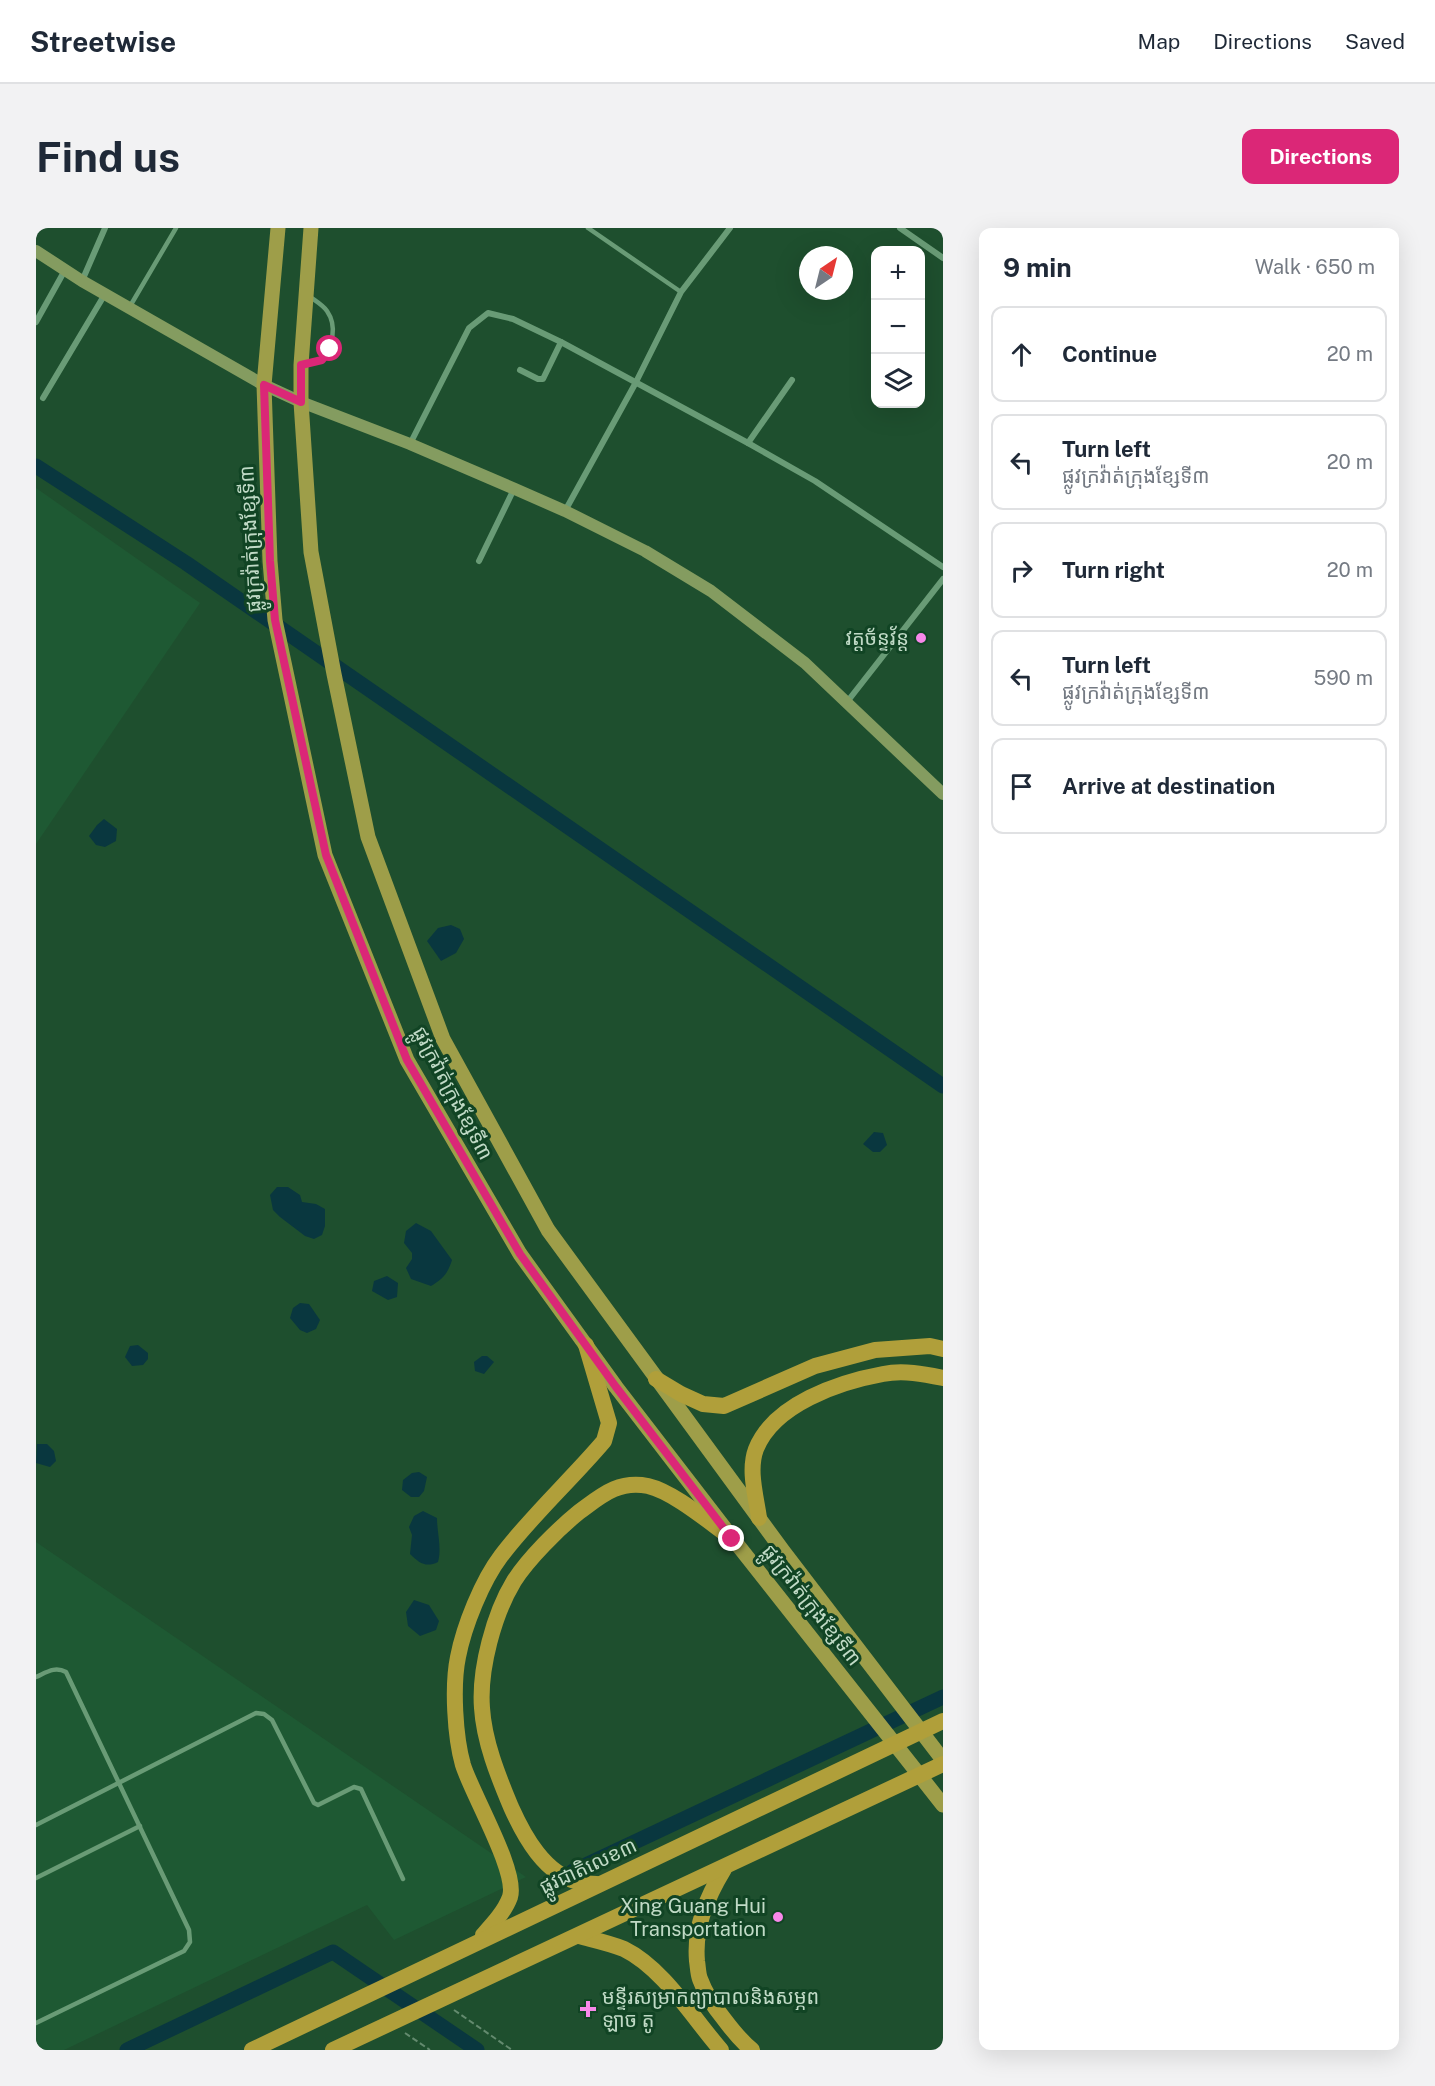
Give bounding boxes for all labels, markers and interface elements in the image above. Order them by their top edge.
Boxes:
text: Streetwise [30,25,176,58]
text: Map [1138,29,1180,54]
text: Directions [1213,29,1312,54]
text: Saved [1345,29,1405,54]
button: Directions [1242,129,1399,184]
text: Find us [36,132,180,181]
north arrow [799,246,853,300]
map controls [871,246,925,408]
button: + [871,246,925,300]
text: 9 min [1003,252,1072,283]
text: Walk · 650 m [1255,255,1375,279]
button: − [871,300,925,354]
route start [316,335,342,361]
icon: ahead [1005,338,1038,371]
text: Continue [1062,341,1157,367]
text: 20 m [1327,342,1373,366]
button: layers [871,354,925,408]
text: Turn left [1062,436,1151,462]
icon: left [1005,446,1038,479]
text: 20 m [1327,450,1373,474]
street label: ផ្លូវក្រវ៉ាត់ក្រុងខ្សែទី៣ [234,464,273,613]
text: ផ្លូវក្រវ៉ាត់ក្រុងខ្សែទី៣ [1062,464,1210,488]
icon: right [1005,554,1038,587]
text: Turn right [1062,557,1165,583]
text: 20 m [1327,558,1373,582]
place label: វត្តច័ន្ទវ័ន្ត [846,625,909,651]
marker: វត្តច័ន្ទវ័ន្ត [914,631,928,645]
text: Turn left [1062,652,1151,678]
icon: left [1005,662,1038,695]
text: 590 m [1313,666,1373,690]
text: ផ្លូវក្រវ៉ាត់ក្រុងខ្សែទី៣ [1062,680,1210,704]
icon: arrive [1005,770,1038,803]
text: Arrive at destination [1062,773,1275,799]
street label: ផ្លូវក្រវ៉ាត់ក្រុងខ្សែទី៣ [402,1022,498,1167]
route end [718,1525,744,1551]
street label: ផ្លូវក្រវ៉ាត់ក្រុងខ្សែទី៣ [752,1539,867,1675]
street label: ផ្លូវជាតិលេខ៣ [536,1833,643,1905]
place label: Xing Guang Hui Transportation [620,1894,766,1941]
marker: Xing Guang Hui Transportation [771,1910,785,1924]
place label: មន្ទីរសម្រាកព្យាបាលនិងសម្ភព ឡាច តូ [602,1985,819,2034]
marker: មន្ទីរសម្រាកព្យាបាលនិងសម្ភព ឡាច តូ [579,2000,597,2018]

